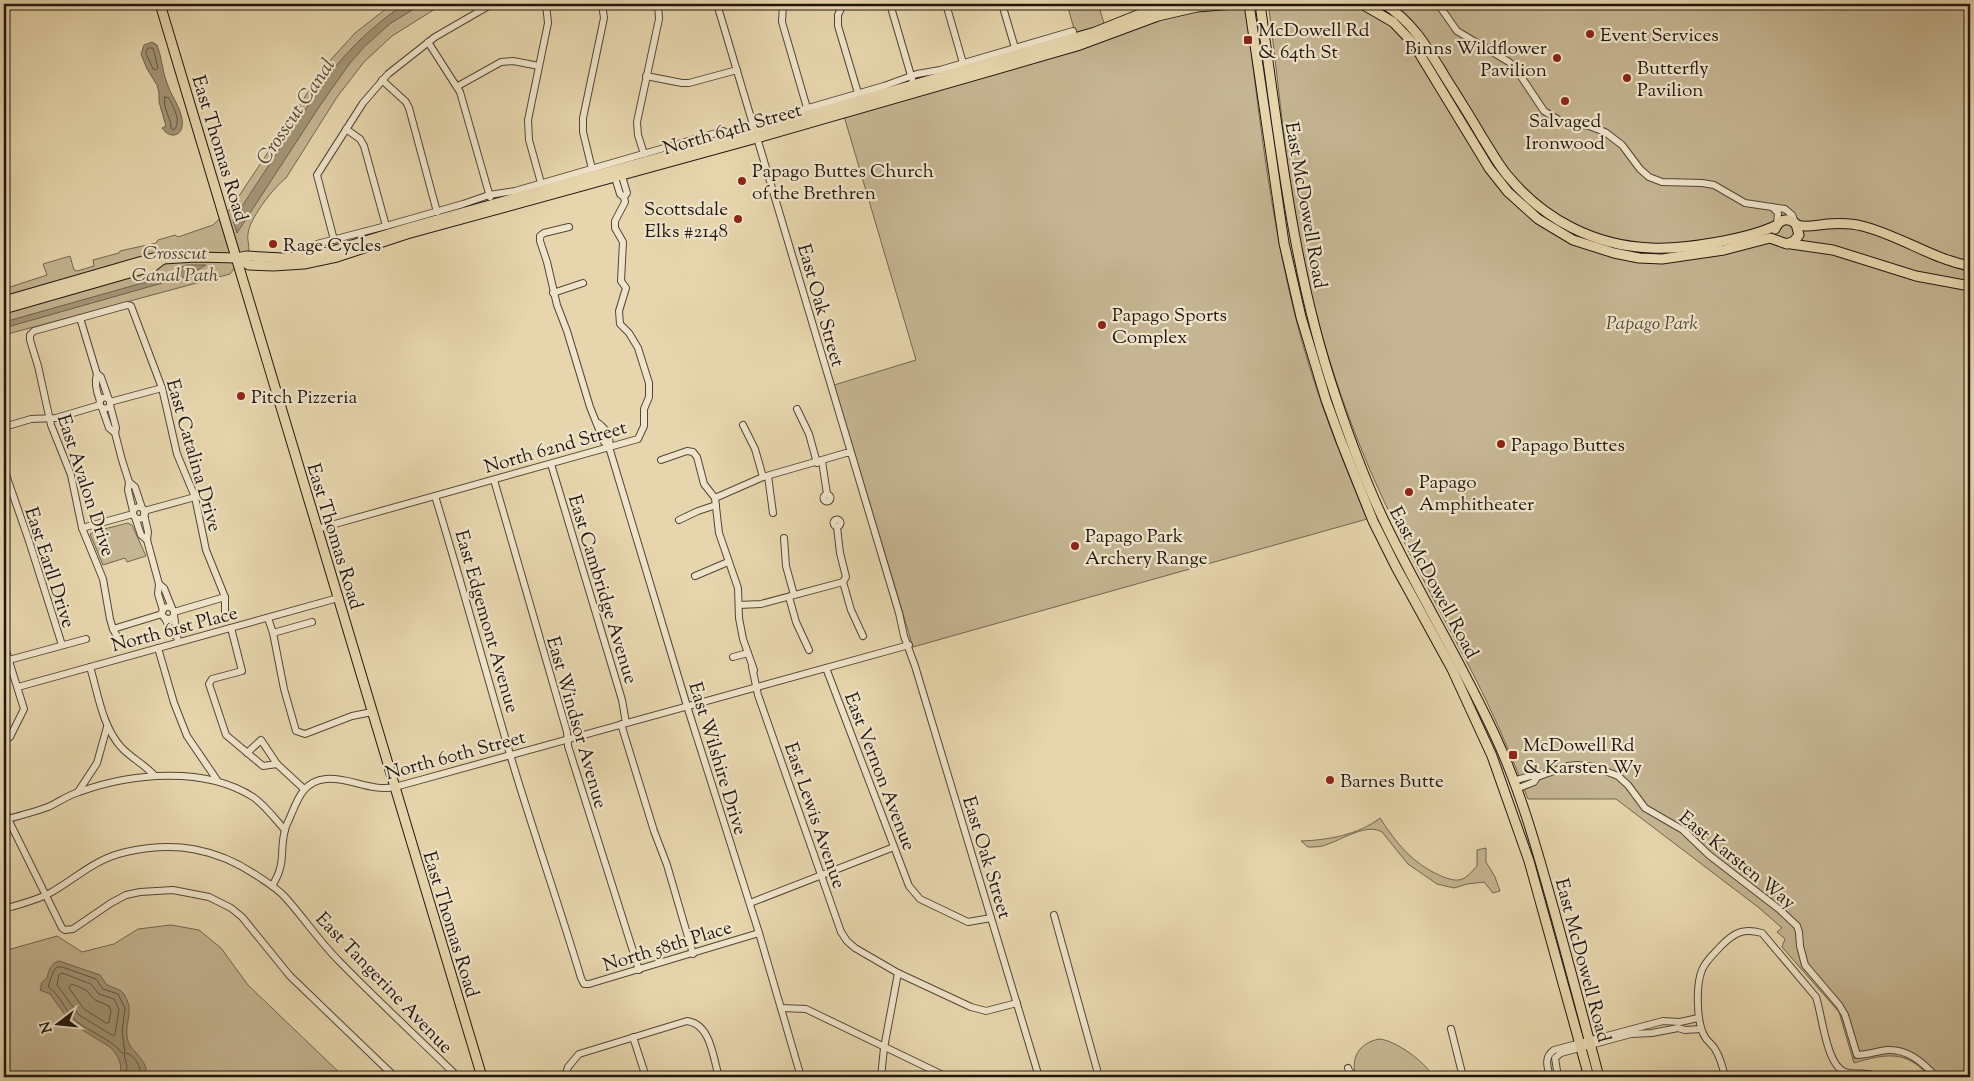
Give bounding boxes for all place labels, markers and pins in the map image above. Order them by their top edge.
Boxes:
place label: McDowell Rd & 64th St [1258,18,1370,67]
place label: Event Services [1600,23,1719,50]
marker: Event Services [1584,28,1596,40]
marker: McDowell Rd & 64th St [1242,34,1254,46]
place label: Binns Wildflower Pavilion [1405,36,1547,85]
marker: Binns Wildflower Pavilion [1551,52,1563,64]
place label: Butterfly Pavilion [1637,56,1709,105]
marker: Butterfly Pavilion [1621,72,1633,84]
marker: Salvaged Ironwood [1559,95,1571,107]
place label: Salvaged Ironwood [1525,109,1605,158]
place label: Papago Buttes Church of the Brethren [752,159,934,208]
marker: Papago Buttes Church of the Brethren [736,175,748,187]
place label: Scottsdale Elks #2148 [644,197,728,246]
marker: Scottsdale Elks #2148 [732,213,744,225]
place label: Rage Cycles [283,233,381,260]
marker: Rage Cycles [267,238,279,250]
place label: Papago Sports Complex [1112,303,1227,352]
marker: Papago Sports Complex [1096,319,1108,331]
place label: Pitch Pizzeria [251,385,358,412]
marker: Pitch Pizzeria [235,390,247,402]
place label: Papago Buttes [1511,433,1625,460]
marker: Papago Buttes [1495,438,1507,450]
place label: Papago Amphitheater [1419,470,1534,519]
marker: Papago Amphitheater [1403,486,1415,498]
place label: Papago Park Archery Range [1085,524,1208,573]
marker: Papago Park Archery Range [1069,540,1081,552]
place label: McDowell Rd & Karsten Wy [1523,733,1642,782]
marker: McDowell Rd & Karsten Wy [1507,749,1519,761]
place label: Barnes Butte [1340,769,1444,796]
marker: Barnes Butte [1324,774,1336,786]

